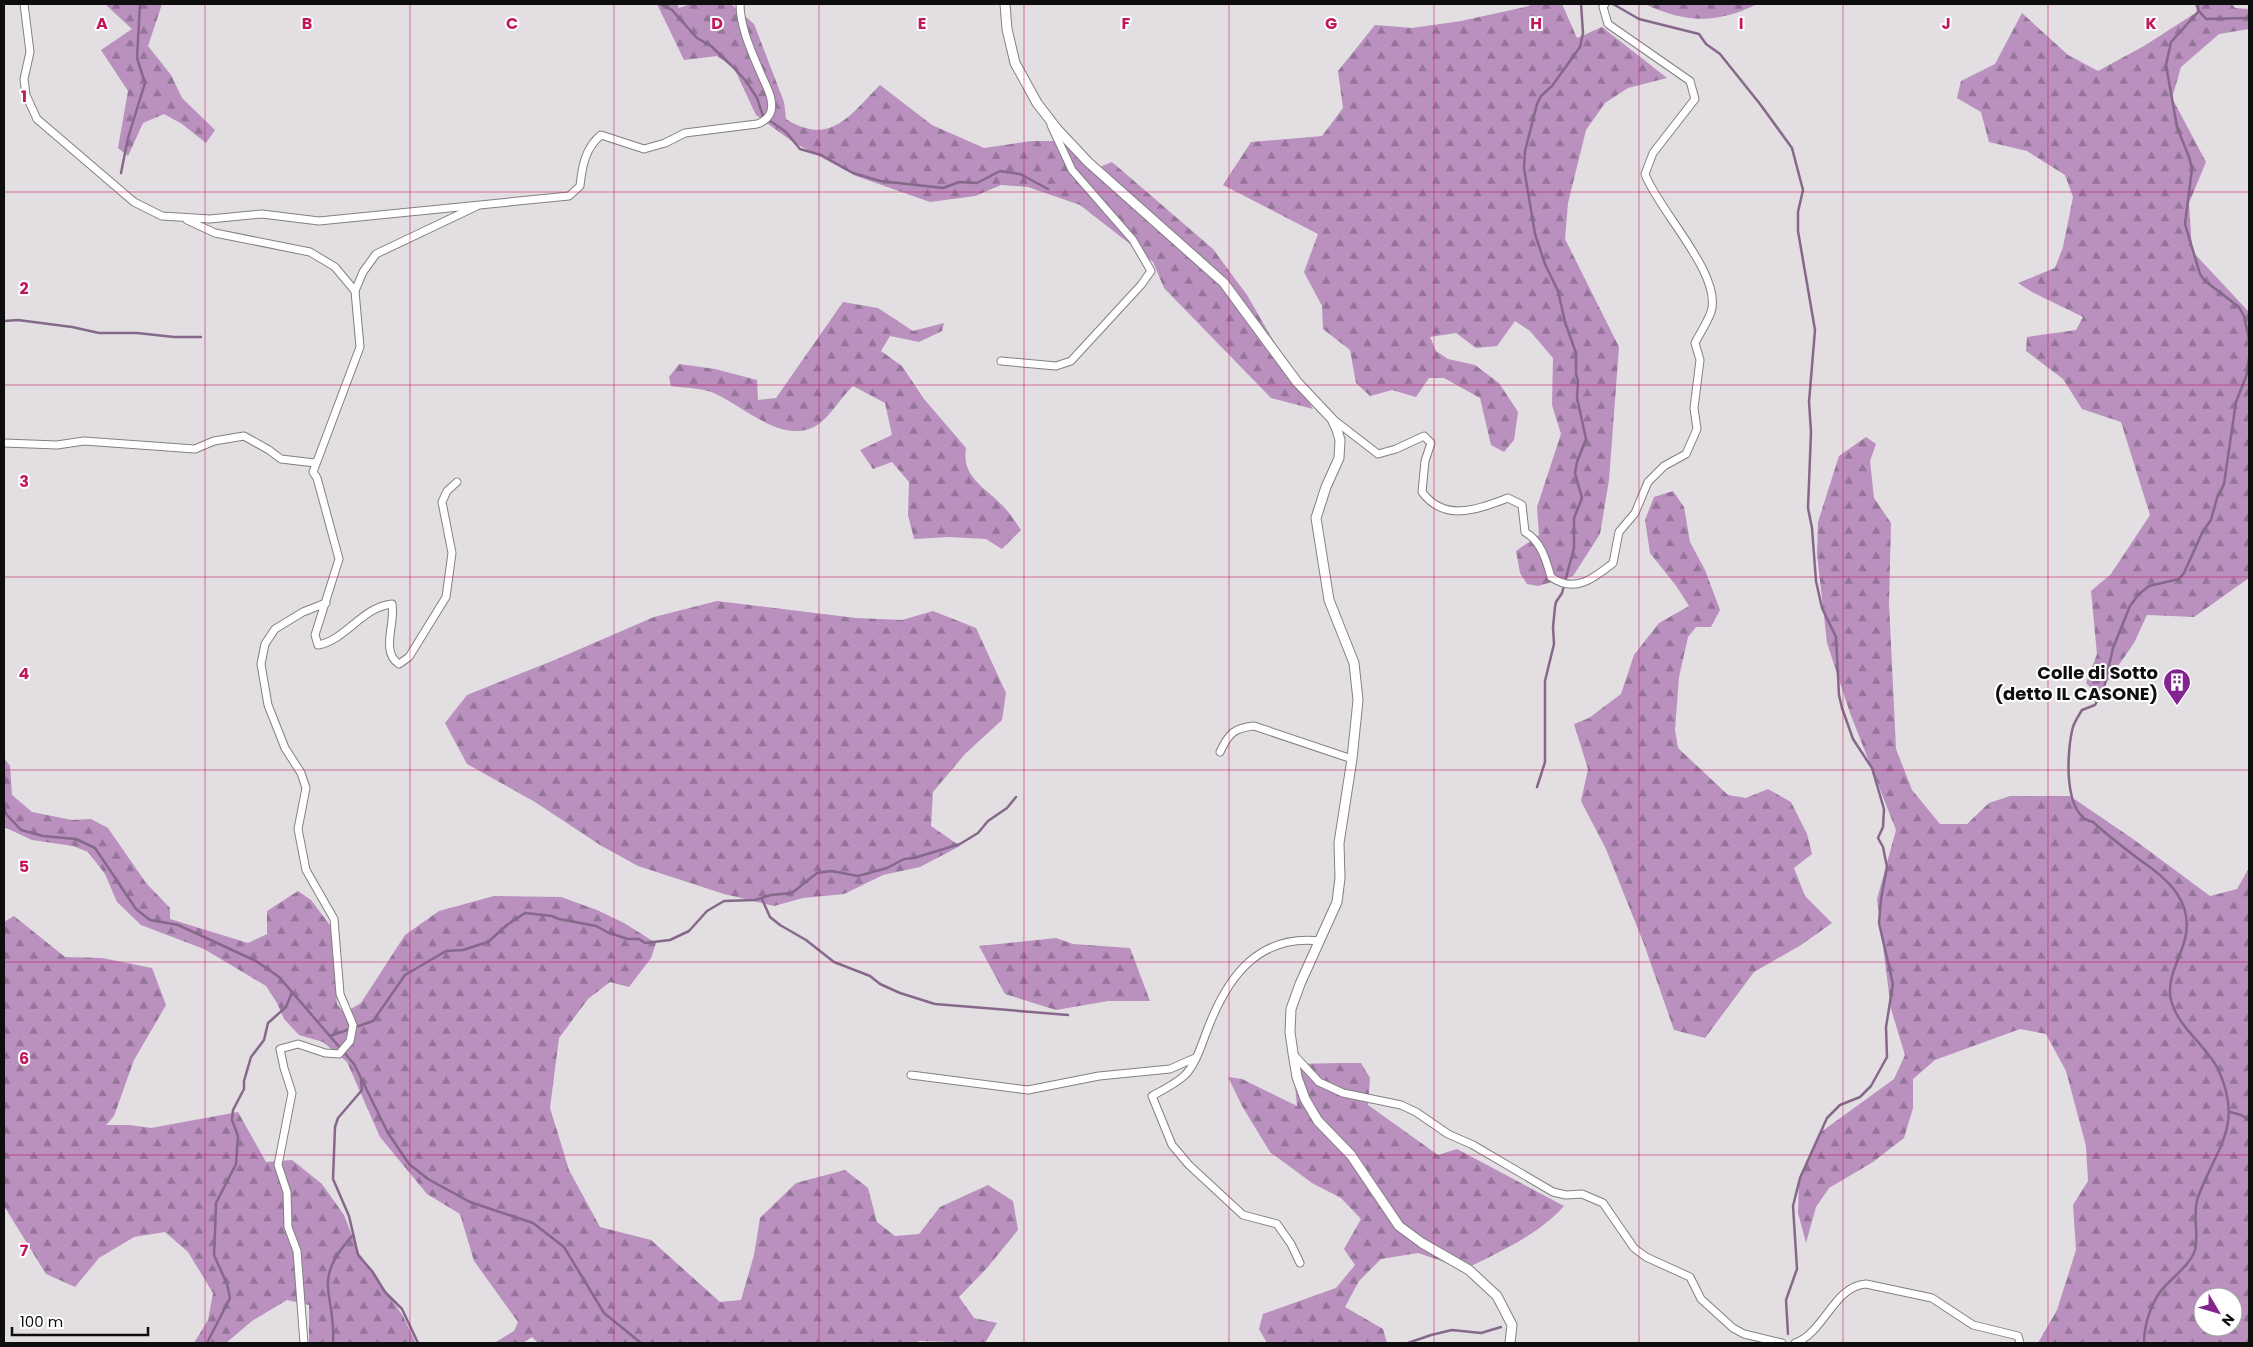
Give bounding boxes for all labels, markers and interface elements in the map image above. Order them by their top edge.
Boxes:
text: A [96,12,108,35]
text: B [302,12,312,35]
text: C [506,12,518,35]
text: D [711,12,723,35]
text: E [918,12,926,35]
text: F [1122,12,1131,35]
text: G [1325,12,1337,35]
text: H [1530,12,1542,35]
text: I [1739,12,1743,35]
text: J [1941,12,1951,35]
text: K [2145,12,2157,35]
text: 1 [21,85,27,108]
text: 2 [19,277,29,300]
text: 3 [19,470,29,493]
place label: Colle di Sotto (detto IL CASONE) [1994,660,2158,706]
text: 4 [19,662,30,685]
building icon: Colle di Sotto (detto IL CASONE) [2162,667,2192,706]
text: 5 [19,855,29,878]
text: 6 [19,1047,29,1070]
text: 7 [20,1239,29,1262]
north arrow [2193,1287,2243,1337]
scale bar [12,1304,149,1336]
text: N [2217,1310,2239,1330]
text: 100 m [20,1311,63,1332]

